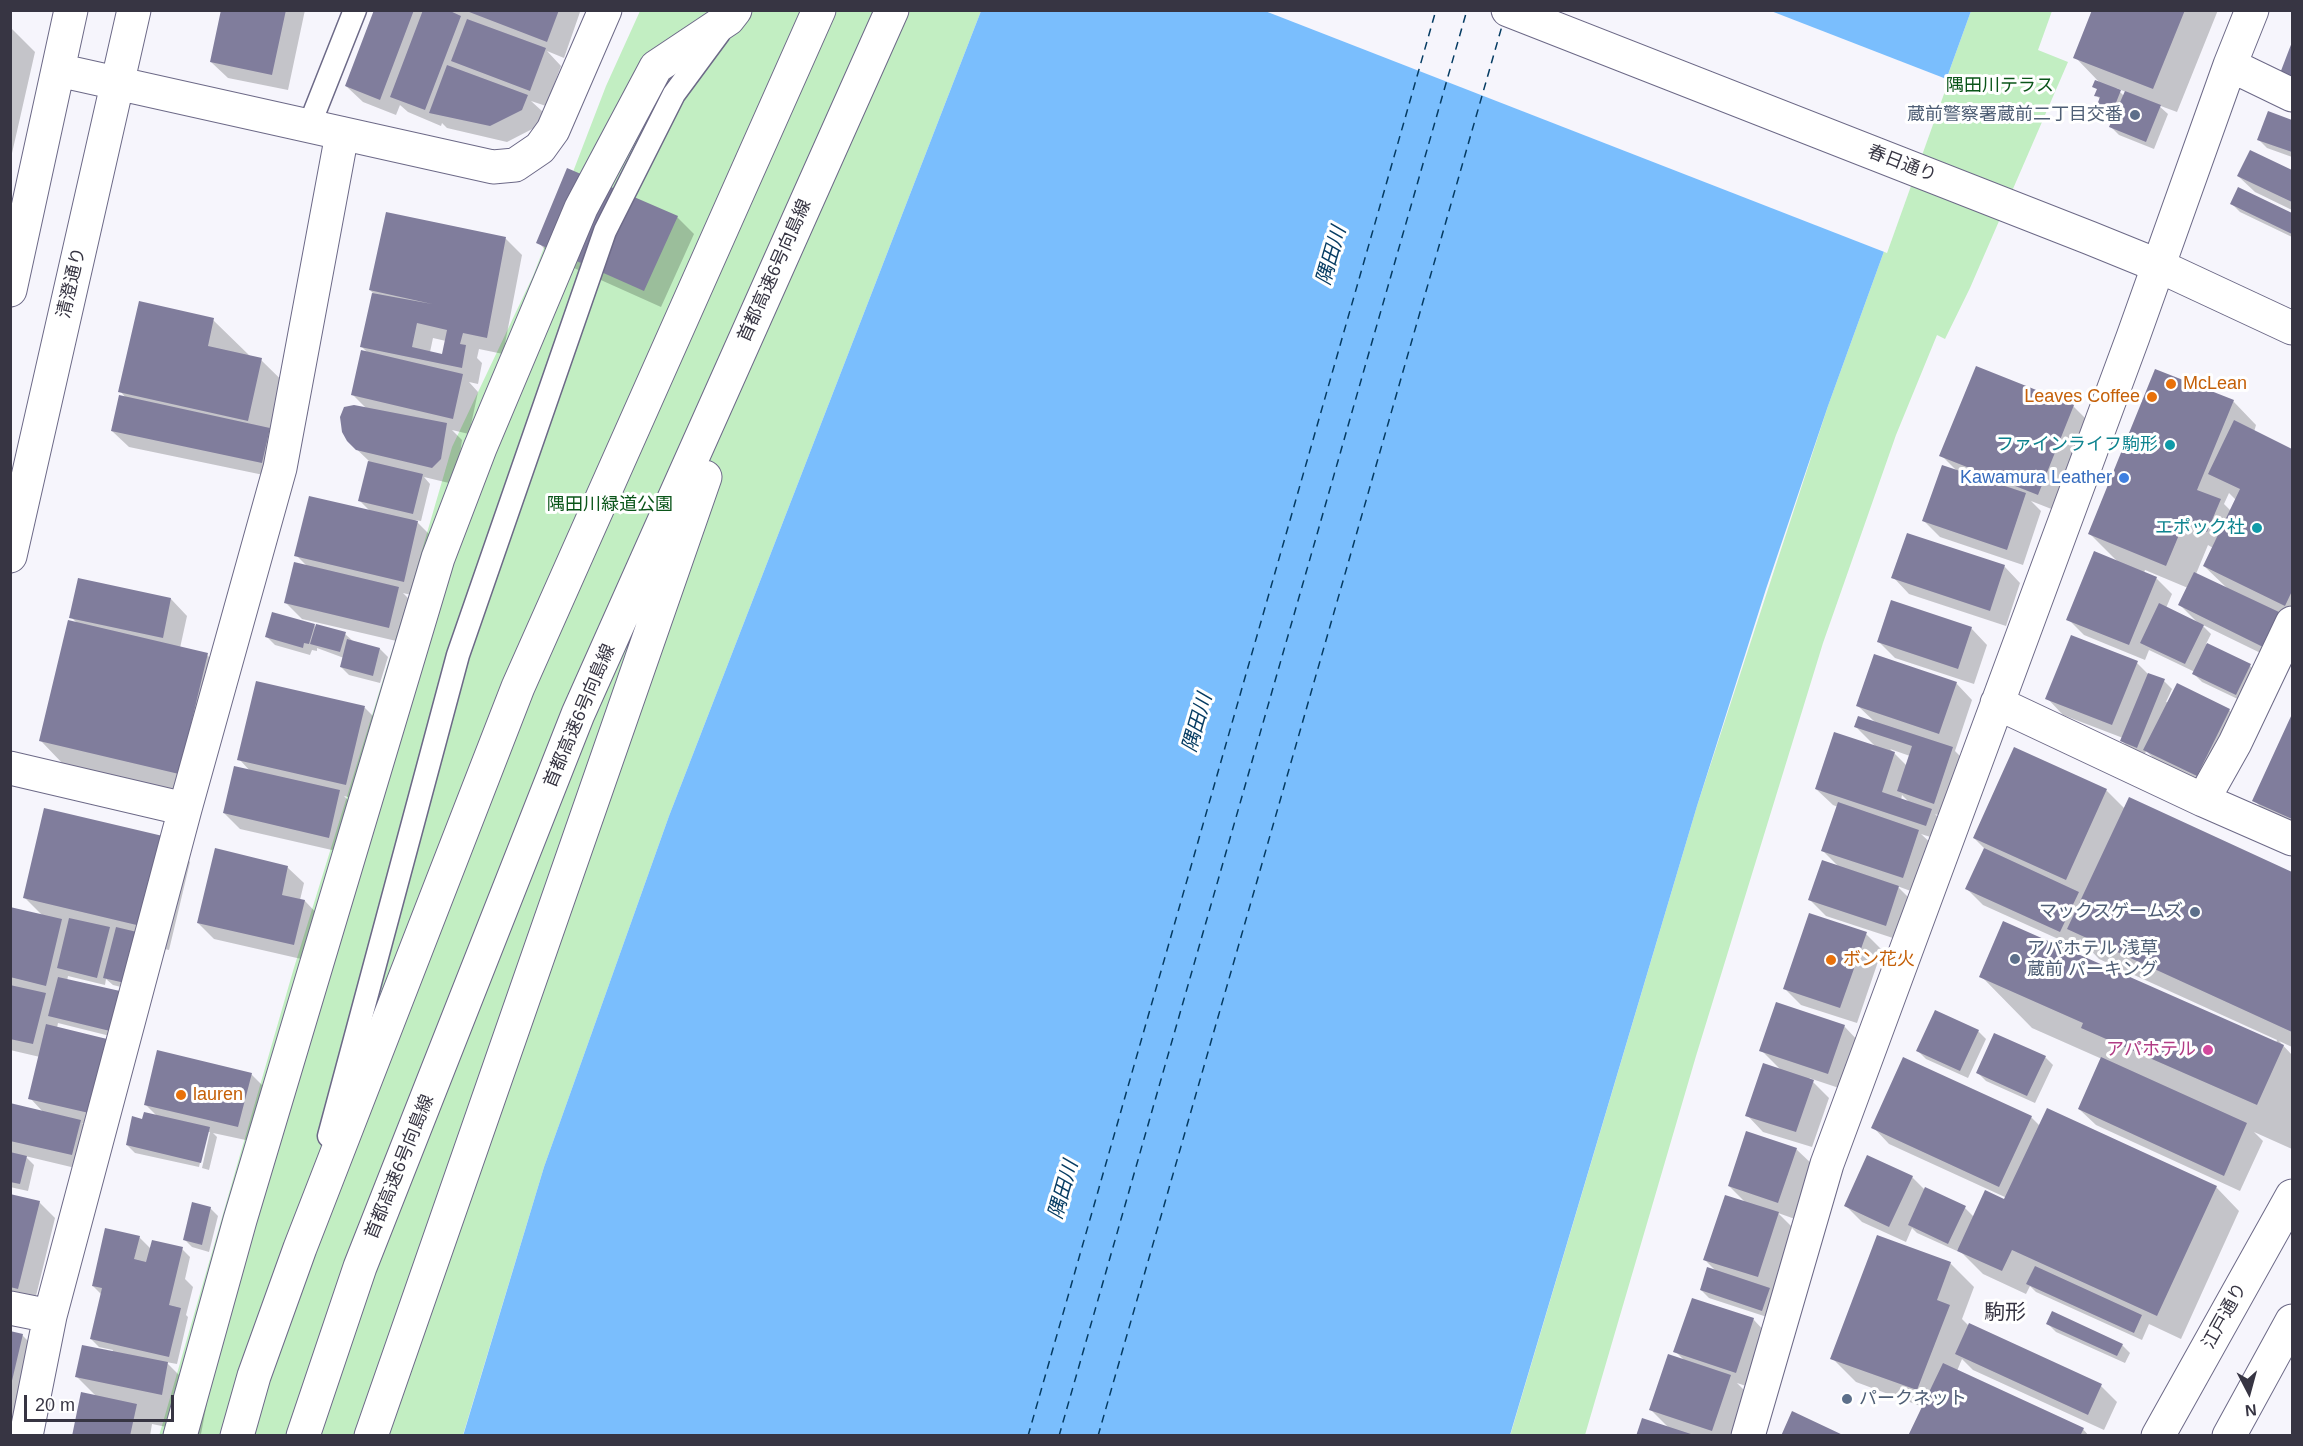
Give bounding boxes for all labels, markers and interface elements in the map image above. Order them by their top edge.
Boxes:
park label: 隅田川テラス [1946,75,2054,97]
place label: 蔵前警察署蔵前二丁目交番 [1907,104,2123,126]
marker: 蔵前警察署蔵前二丁目交番 [2128,108,2142,122]
street label: 春日通り [1865,141,1939,187]
street label: 首都高速6号向島線 [734,196,816,346]
water label: 隅田川 [1312,224,1352,288]
street label: 清澄通り [53,245,91,321]
place label: McLean [2183,373,2247,395]
marker: McLean [2164,377,2178,391]
place label: Leaves Coffee [2024,386,2140,408]
marker: Leaves Coffee [2145,390,2159,404]
place label: ファインライフ駒形 [1996,434,2158,456]
marker: ファインライフ駒形 [2163,438,2177,452]
place label: Kawamura Leather [1960,467,2112,489]
marker: Kawamura Leather [2117,471,2131,485]
park label: 隅田川緑道公園 [547,494,673,516]
place label: エポック社 [2155,517,2245,539]
marker: エポック社 [2250,521,2264,535]
street label: 首都高速6号向島線 [540,641,620,791]
water label: 隅田川 [1178,691,1218,755]
place label: マックスゲームズ [2039,901,2183,923]
marker: マックスゲームズ [2188,905,2202,919]
place label: アパホテル 浅草 蔵前 パーキング [2027,938,2158,980]
place label: ボン花火 [1843,949,1915,971]
marker: アパホテル 浅草 蔵前 パーキング [2008,952,2022,966]
marker: ボン花火 [1824,953,1838,967]
place label: アパホテル [2106,1039,2196,1061]
marker: アパホテル [2201,1043,2215,1057]
place label: lauren [193,1084,243,1106]
marker: lauren [174,1088,188,1102]
street label: 首都高速6号向島線 [361,1092,439,1242]
water label: 隅田川 [1044,1158,1084,1222]
street label: 江戸通り [2198,1279,2252,1353]
district label: 駒形 [1984,1300,2026,1326]
north arrow [2219,1362,2279,1422]
scale bar [27,1383,177,1421]
place label: パークネット [1859,1388,1967,1410]
marker: パークネット [1840,1392,1854,1406]
text: 20 m [35,1395,75,1415]
text: N [2244,1401,2258,1419]

